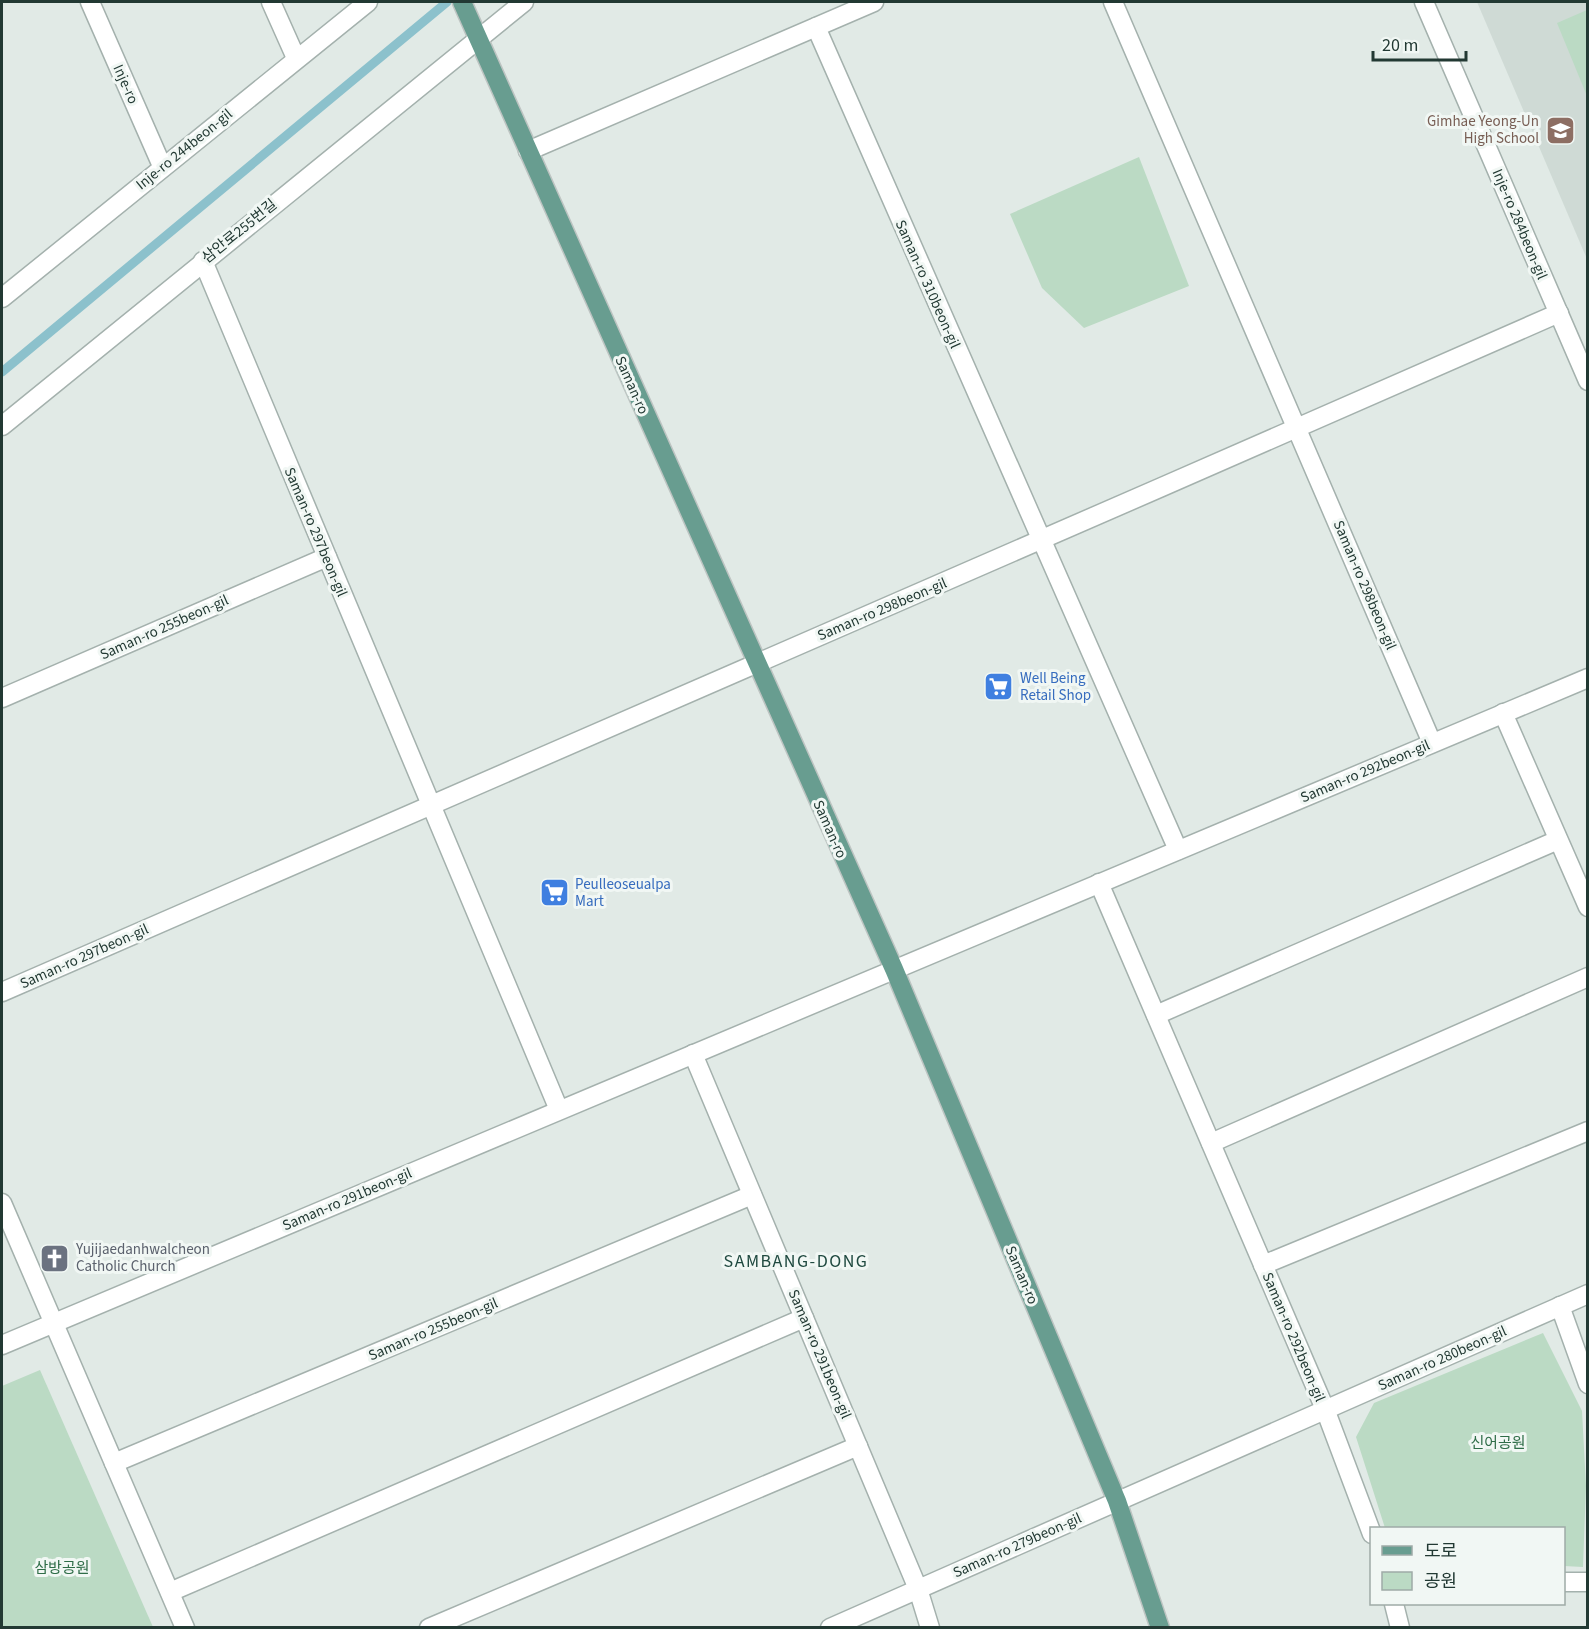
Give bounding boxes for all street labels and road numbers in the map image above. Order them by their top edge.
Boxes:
street label: Inje-ro [108,61,144,107]
street label: Inje-ro 244beon-gil [132,104,237,195]
street label: Inje-ro 284beon-gil [1487,166,1552,283]
street label: 삼안로255번길 [197,194,281,268]
street label: Saman-ro 310beon-gil [890,217,965,352]
street label: Saman-ro [609,353,654,418]
street label: Saman-ro 297beon-gil [279,464,352,600]
street label: Saman-ro 298beon-gil [1328,517,1401,653]
street label: Saman-ro 298beon-gil [814,573,950,646]
street label: Saman-ro 255beon-gil [97,590,232,665]
street label: Saman-ro 292beon-gil [1297,735,1433,808]
street label: Saman-ro [807,797,852,862]
street label: Saman-ro 297beon-gil [17,919,152,994]
street label: Saman-ro 291beon-gil [279,1163,415,1236]
street label: Saman-ro [1000,1243,1043,1308]
street label: Saman-ro 292beon-gil [1257,1269,1330,1405]
street label: Saman-ro 291beon-gil [783,1286,856,1422]
street label: Saman-ro 255beon-gil [365,1293,501,1366]
street label: Saman-ro 280beon-gil [1375,1321,1510,1396]
street label: Saman-ro 279beon-gil [950,1508,1085,1583]

